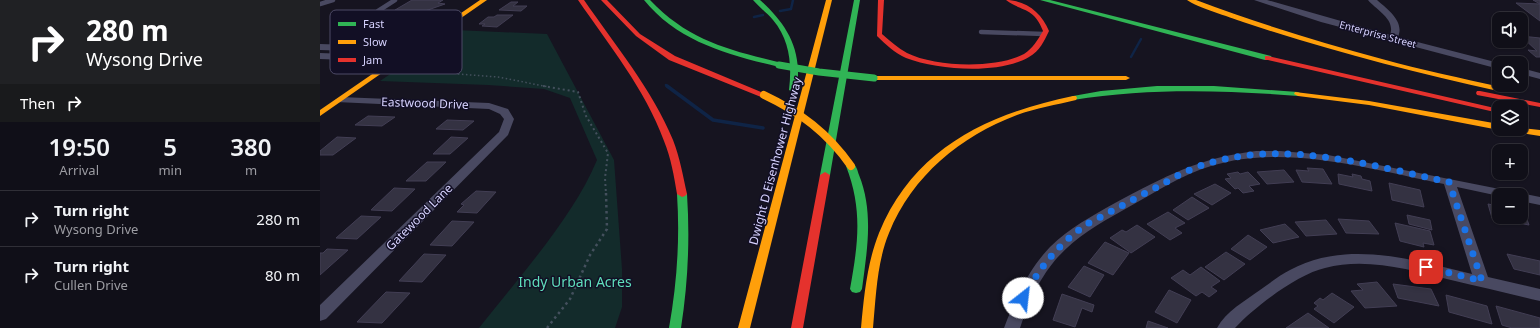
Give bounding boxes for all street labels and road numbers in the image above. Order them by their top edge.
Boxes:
street label: Enterprise Street [1338,17,1418,51]
street label: Dwight D Eisenhower Highway [744,74,806,247]
street label: Eastwood Drive [381,93,469,113]
street label: Gatewood Lane [382,180,456,254]

